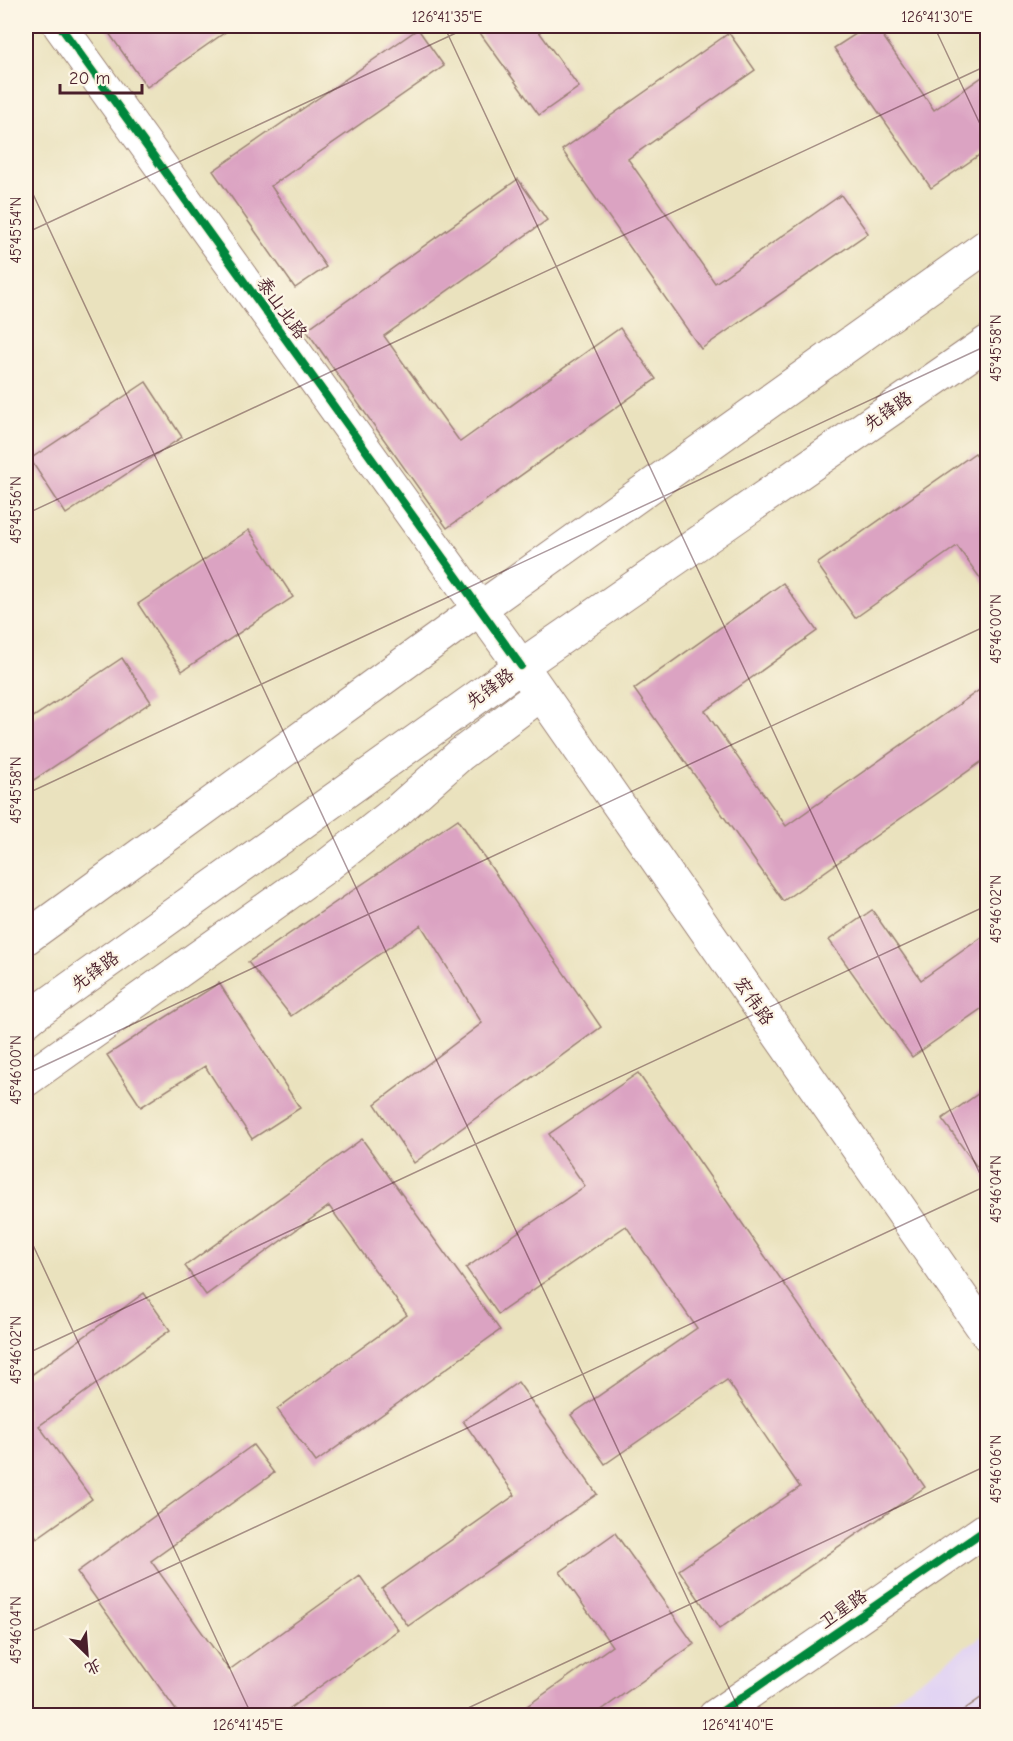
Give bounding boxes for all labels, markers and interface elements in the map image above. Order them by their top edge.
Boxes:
text: 126°41'35"E [412,8,482,26]
text: 126°41'30"E [901,8,973,26]
scale bar [60,57,142,95]
text: 20 m [69,68,110,89]
text: 45°45'54"N [7,197,25,263]
street label: 泰山北路 [252,273,311,344]
text: 45°45'58"N [987,314,1005,382]
street label: 先锋路 [860,387,916,435]
text: 45°45'56"N [7,476,25,544]
text: 45°46'00"N [987,594,1005,664]
street label: 先锋路 [462,664,518,713]
text: 45°45'58"N [7,756,25,824]
text: 45°46'02"N [987,875,1005,943]
street label: 先锋路 [67,947,123,996]
street label: 宏伟路 [730,973,778,1029]
text: 45°46'00"N [7,1035,25,1105]
text: 45°46'04"N [987,1155,1005,1223]
text: 45°46'02"N [7,1316,25,1384]
text: 45°46'06"N [987,1435,1005,1503]
street label: 卫星路 [815,1585,871,1633]
text: 45°46'04"N [7,1596,25,1664]
north arrow [57,1624,117,1684]
text: 北 [82,1655,104,1678]
text: 126°41'45"E [213,1716,283,1734]
text: 126°41'40"E [702,1716,774,1734]

